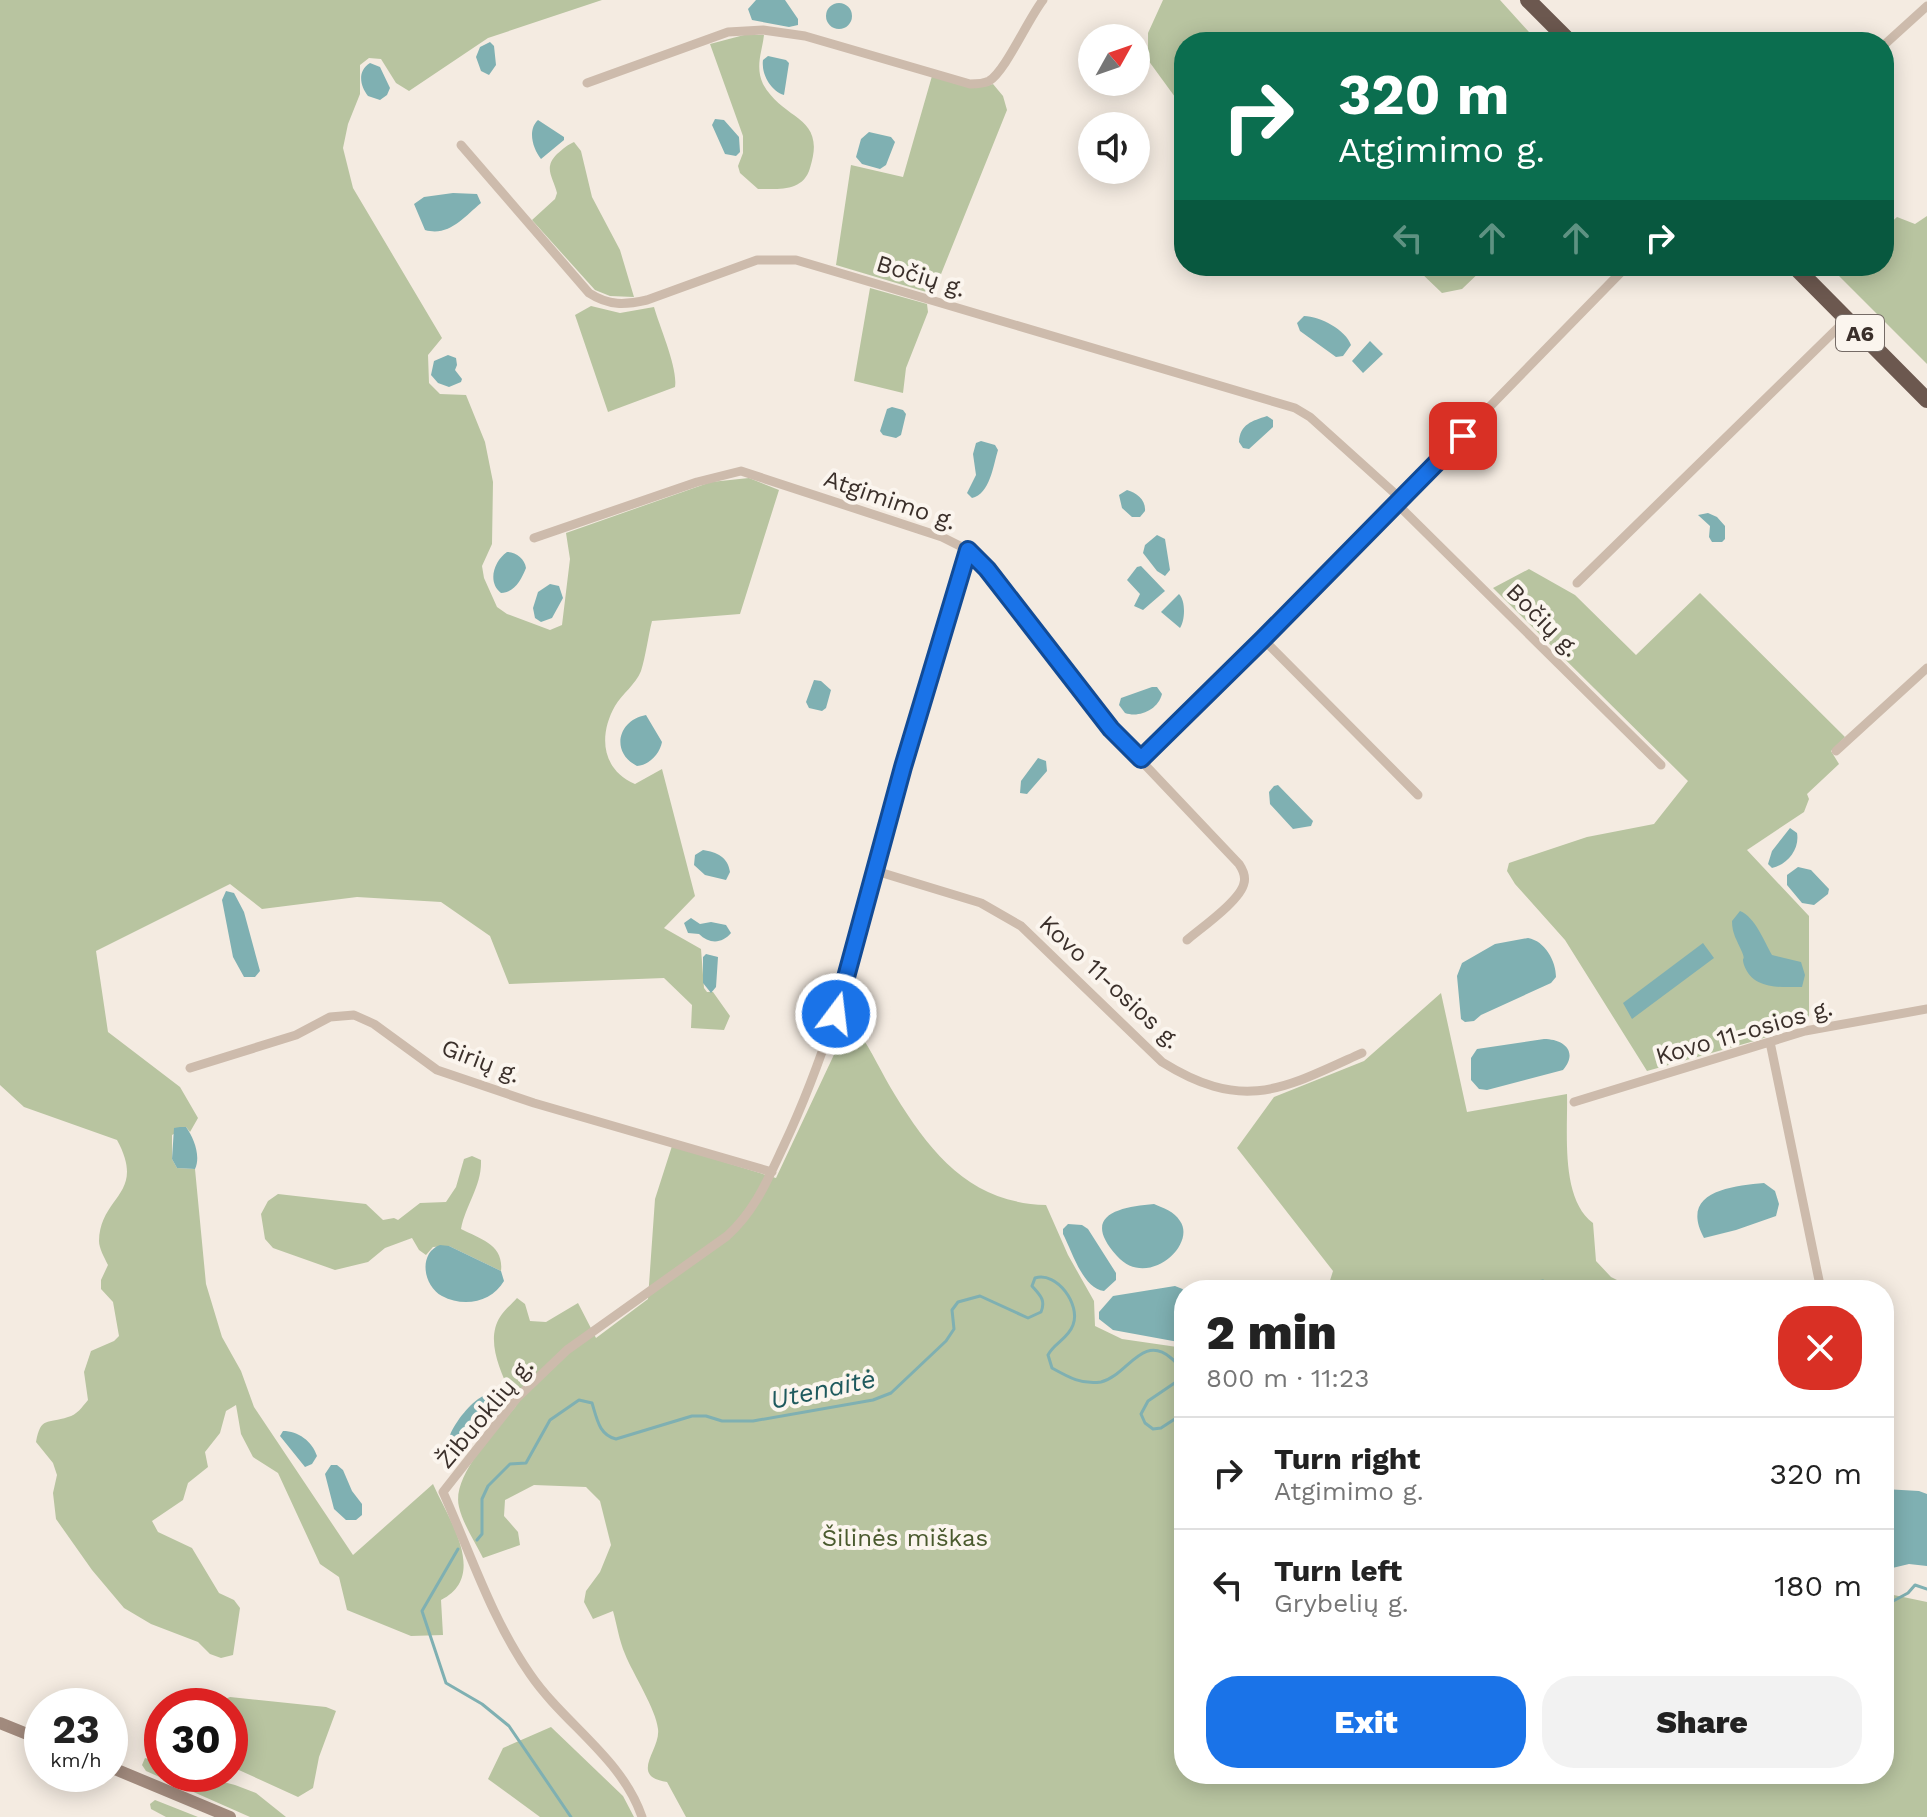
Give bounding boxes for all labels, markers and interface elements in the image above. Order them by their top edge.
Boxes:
north arrow [1078,24,1150,96]
map controls [1078,24,1150,184]
text: 320 m [1338,62,1509,128]
icon: right [1206,64,1310,168]
button: sound [1078,112,1150,184]
text: Atgimimo g. [1338,129,1545,171]
icon: left [1386,216,1430,260]
icon: ahead [1470,216,1514,260]
icon: ahead [1554,216,1598,260]
icon: right [1638,216,1682,260]
street label: Bočių g. [873,249,969,303]
road number: A6 [1836,315,1884,351]
pin [1429,402,1497,470]
icon: arrive [1441,414,1485,458]
street label: Atgimimo g. [820,464,960,536]
street label: Bočių g. [1501,578,1585,662]
street label: Kovo 11-osios g. [1034,910,1186,1054]
position arrow [794,972,878,1056]
street label: Kovo 11-osios g. [1652,993,1836,1071]
street label: Girių g. [438,1033,524,1089]
text: 2 min [1206,1304,1337,1361]
button: close [1778,1306,1862,1390]
street label: Žibuoklių g. [431,1352,539,1474]
water label: Utenaitė [768,1363,878,1415]
text: 800 m · 11:23 [1206,1363,1369,1393]
text: Turn right [1274,1441,1420,1476]
icon: right [1206,1451,1250,1495]
text: 320 m [1770,1456,1862,1491]
text: Atgimimo g. [1274,1476,1424,1506]
park label: Šilinės miškas [822,1524,988,1552]
text: Turn left [1274,1553,1402,1588]
icon: left [1206,1563,1250,1607]
text: 180 m [1774,1568,1862,1603]
text: Grybelių g. [1274,1588,1409,1618]
button: Exit [1206,1676,1526,1768]
button: Share [1542,1676,1862,1768]
speed limit sign: 30 [144,1688,248,1792]
text: 23 [52,1706,100,1753]
text: km/h [50,1748,102,1772]

